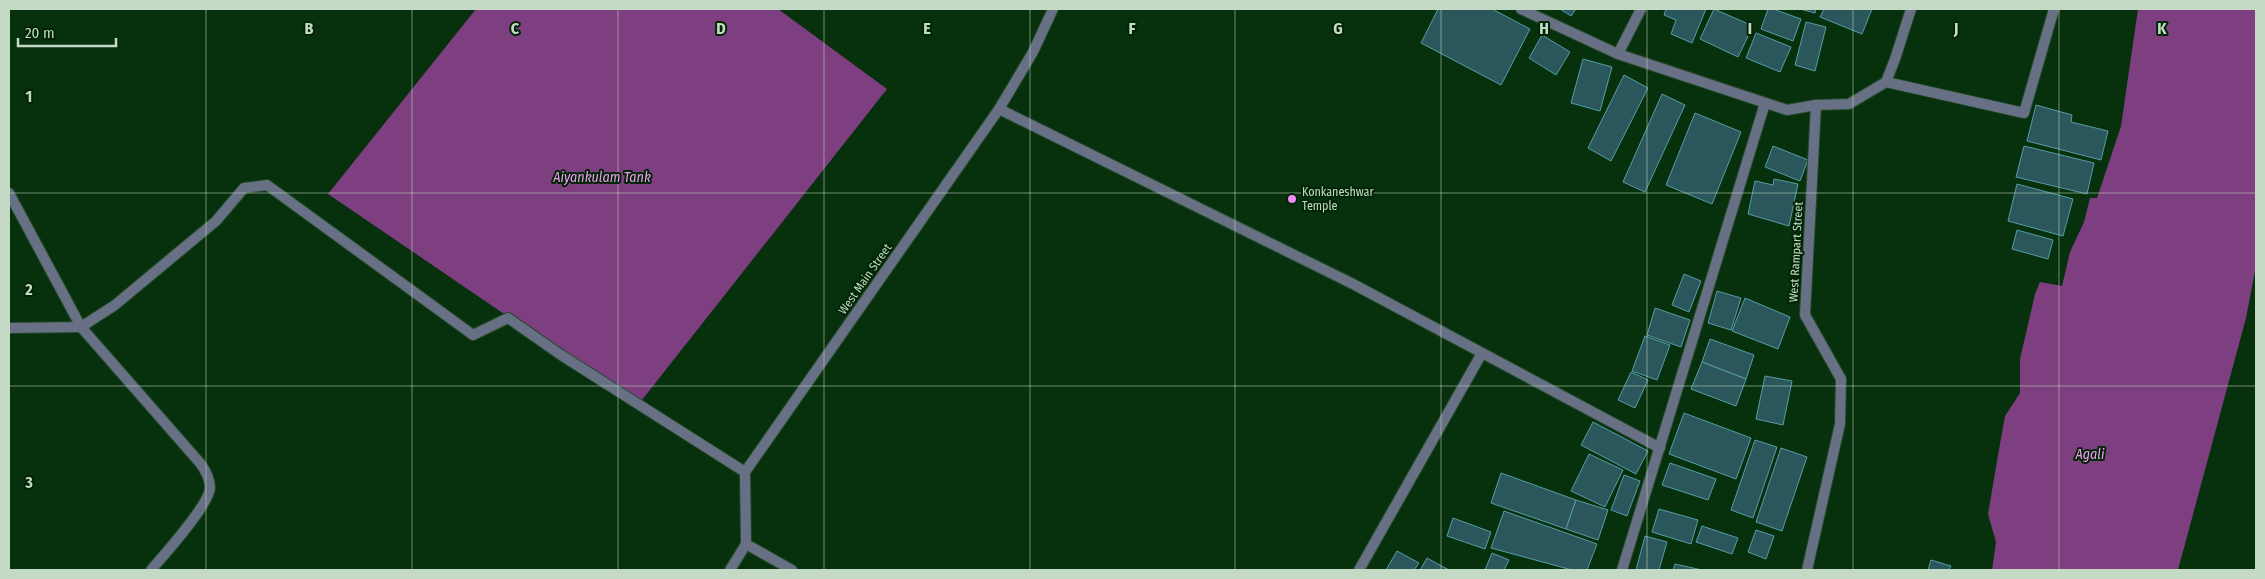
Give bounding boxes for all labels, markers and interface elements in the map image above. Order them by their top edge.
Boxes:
scale bar [18,15,115,47]
text: B [305,19,314,38]
text: C [511,19,520,38]
text: D [716,19,726,38]
text: E [923,19,931,38]
text: F [1128,19,1136,38]
text: G [1333,19,1343,38]
text: H [1539,19,1549,38]
text: I [1748,19,1752,38]
text: J [1953,19,1958,38]
text: K [2157,19,2167,38]
text: 20 m [25,24,55,42]
text: 1 [26,87,32,106]
water label: Aiyankulam Tank [552,169,651,186]
place label: Konkaneshwar Temple [1302,185,1374,213]
marker: Konkaneshwar Temple [1286,193,1298,205]
street label: West Rampart Street [1786,201,1806,303]
street label: West Main Street [836,241,895,317]
text: 2 [24,280,33,299]
water label: Agali [2074,446,2105,463]
text: 3 [24,473,33,492]

